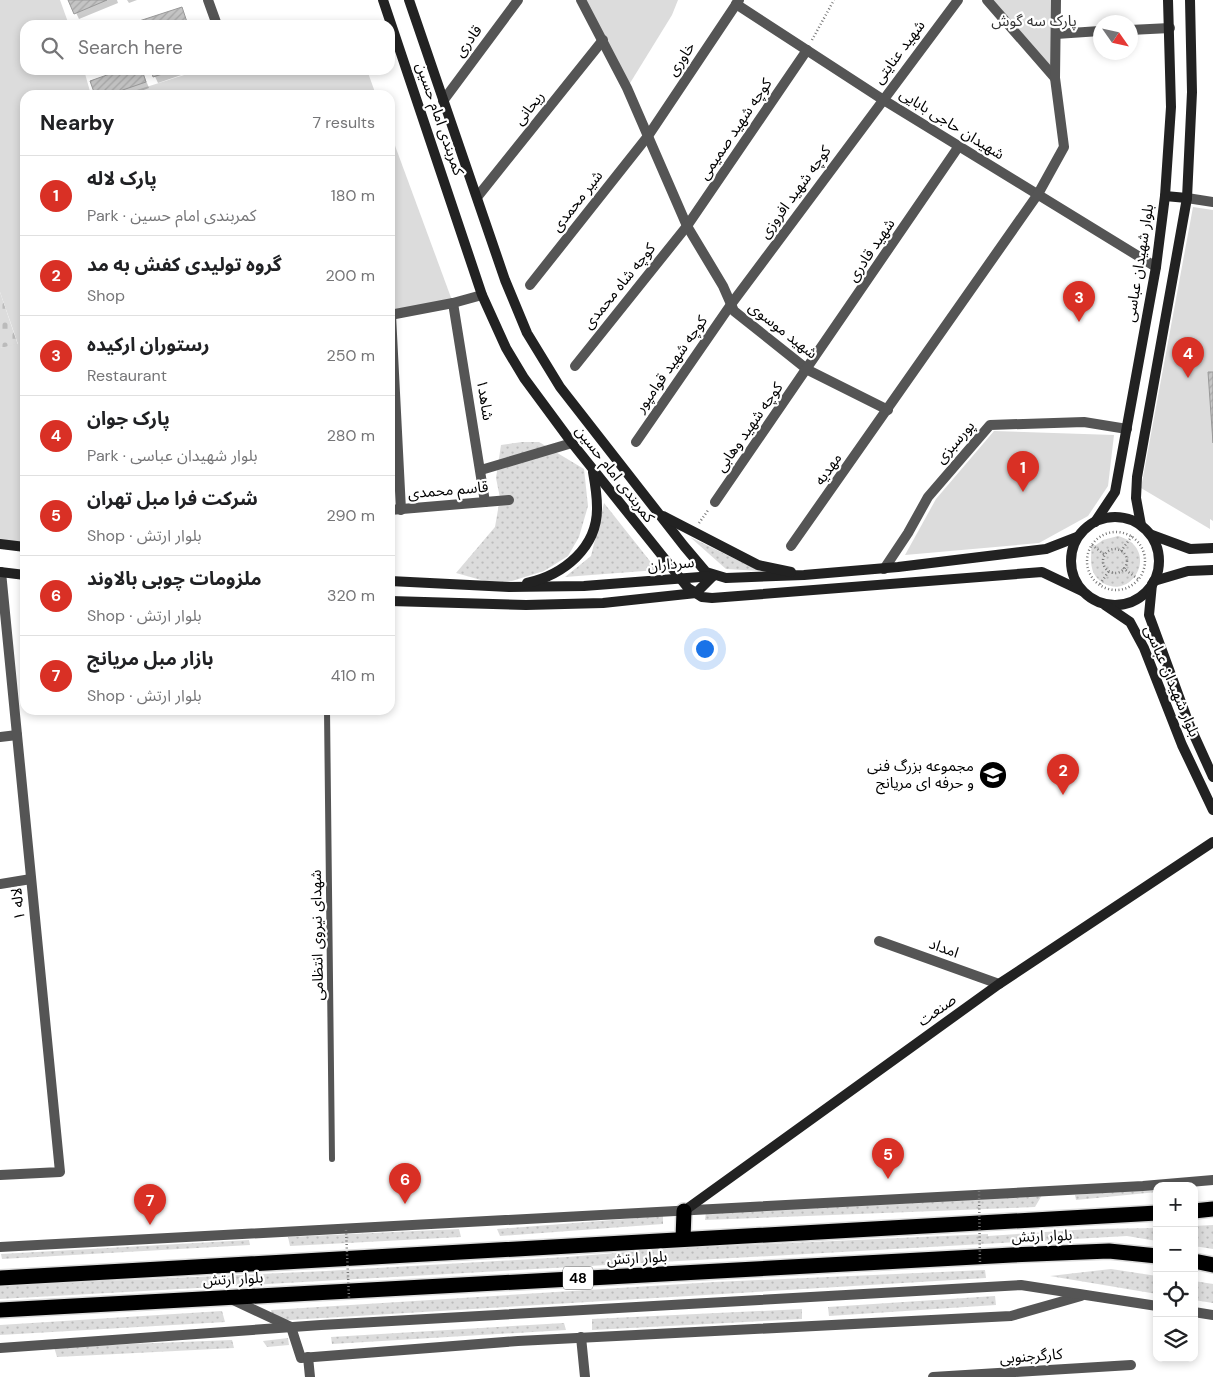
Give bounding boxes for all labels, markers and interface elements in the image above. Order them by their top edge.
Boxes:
park label: پارک سه گوش [991,11,1077,31]
north arrow [1093,15,1138,60]
street label: شهید عنایتی [868,16,930,88]
search box [20,20,395,75]
street label: قادری [449,21,487,61]
icon: search [38,34,66,62]
text: Search here [78,35,183,60]
street label: خاوری [662,38,700,80]
street label: کمربندی امام حسین [410,60,469,179]
street label: کوچه شهید صمیمی [694,74,777,183]
street label: شهیدان حاجی بابایی [896,84,1008,164]
street label: ریحانی [509,87,549,129]
text: Nearby [40,109,114,137]
text: 7 results [312,112,375,133]
street label: کوچه شهید افروزی [755,141,836,242]
text: پارک لاله [87,166,157,191]
street label: شیر محمدی [547,166,607,236]
text: 1 [53,185,59,206]
text: 180 m [331,185,375,206]
street label: بلوار شهیدان عباسی [1120,203,1158,323]
text: Park · کمربندی امام حسین [87,205,256,226]
street label: شهید قادری [843,214,900,285]
street label: کوچه شاه محمدی [578,238,660,333]
text: گروه تولیدی کفش به مد [87,252,282,277]
text: 2 [51,265,61,286]
text: 200 m [326,265,375,286]
pin: 3 [1063,281,1095,322]
text: Shop [87,285,125,306]
street label: شهید موسوی [744,297,822,363]
street label: کوچه شهید قوامپور [630,311,712,417]
text: رستوران ارکیده [87,332,209,357]
pin: 4 [1172,337,1204,378]
text: 3 [51,345,61,366]
text: 250 m [327,345,375,366]
text: Restaurant [87,365,167,386]
street label: شاهد۱ [472,378,498,422]
street label: کوچه شهید وهابی [711,378,788,476]
text: پارک جوان [87,406,170,431]
street label: پورسبزی [931,416,979,468]
street label: کمربندی امام حسین [570,421,660,528]
text: 4 [51,425,61,446]
text: 280 m [327,425,375,446]
text: Park · بلوار شهیدان عباسی [87,445,258,466]
street label: مهدیه [810,449,846,489]
pin: 1 [1007,451,1039,492]
street label: قاسم محمدی [407,476,489,504]
text: شرکت فرا مبل تهران [87,486,258,511]
text: 5 [51,505,61,526]
text: 290 m [326,505,375,526]
text: Shop · بلوار ارتش [87,525,202,546]
street label: سرداران [647,552,695,576]
text: ملزومات چوبی بالاوند [87,566,262,591]
text: 6 [51,585,61,606]
text: 320 m [327,585,375,606]
text: Shop · بلوار ارتش [87,605,202,626]
street label: بلوار شهیدان عباسی [1139,622,1205,740]
your location [692,636,718,662]
text: بازار مبل مریانج [87,646,214,671]
text: 7 [52,665,60,686]
text: 410 m [331,665,375,686]
text: Shop · بلوار ارتش [87,685,202,706]
pin: 2 [1047,754,1079,795]
place label: مجموعه بزرگ فنی و حرفه ای مریانج [867,756,974,795]
school or university icon: مجموعه بزرگ فنی و حرفه ای مریانج [978,760,1008,790]
street label: شهدای نیروی انتظامی [306,869,328,1001]
street label: لاله ۱ [6,887,30,921]
street label: امداد [926,933,962,963]
street label: صنعت [914,989,960,1031]
pin: 5 [872,1138,904,1179]
pin: 6 [389,1163,421,1204]
map controls [1153,1182,1198,1362]
button: + [1153,1182,1198,1227]
pin: 7 [134,1184,166,1225]
street label: بلوار ارتش [1011,1225,1073,1247]
button: − [1153,1227,1198,1272]
street label: بلوار ارتش [606,1246,668,1270]
road number: 48 [563,1266,593,1290]
street label: بلوار ارتش [202,1267,264,1291]
button: locate [1153,1272,1198,1317]
button: layers [1153,1317,1198,1362]
street label: کارگرجنوبی [999,1344,1064,1368]

